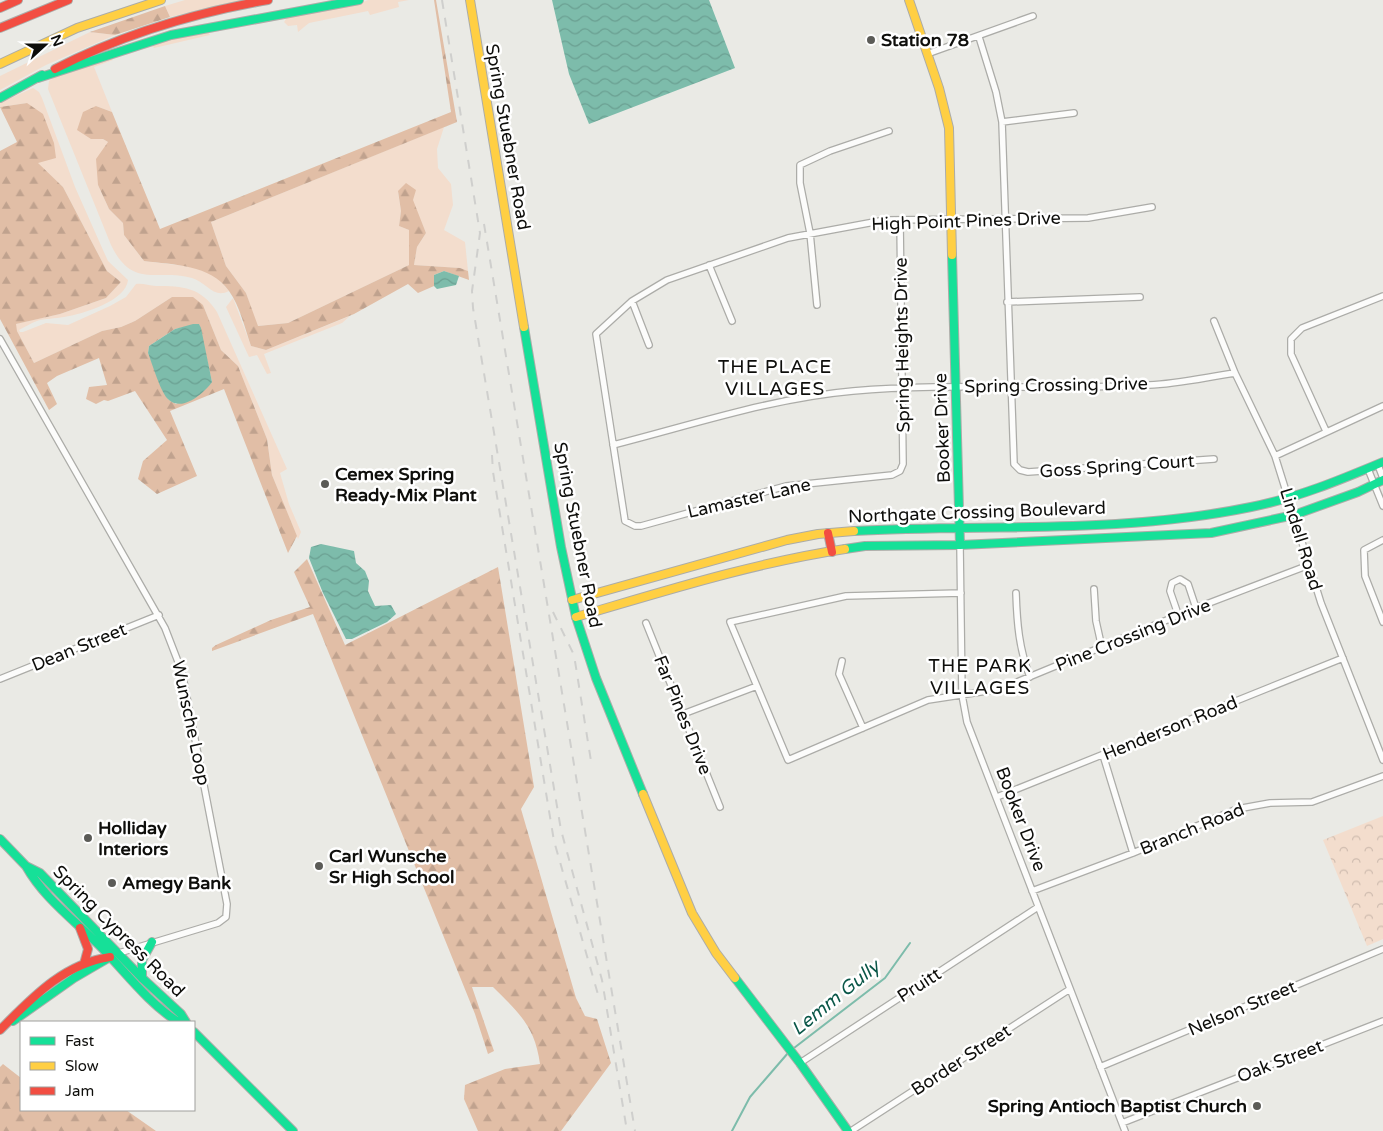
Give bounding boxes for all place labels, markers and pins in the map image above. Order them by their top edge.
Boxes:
place label: Station 78 [881,29,969,51]
marker: Station 78 [865,34,877,46]
place label: Cemex Spring Ready-Mix Plant [335,463,477,506]
marker: Cemex Spring Ready-Mix Plant [319,478,331,490]
place label: Holliday Interiors [98,817,169,860]
marker: Holliday Interiors [82,832,94,844]
place label: Carl Wunsche Sr High School [329,845,454,888]
marker: Carl Wunsche Sr High School [313,860,325,872]
place label: Amegy Bank [122,872,231,894]
marker: Amegy Bank [106,877,118,889]
place label: Spring Antioch Baptist Church [988,1095,1247,1117]
marker: Spring Antioch Baptist Church [1251,1100,1263,1112]

